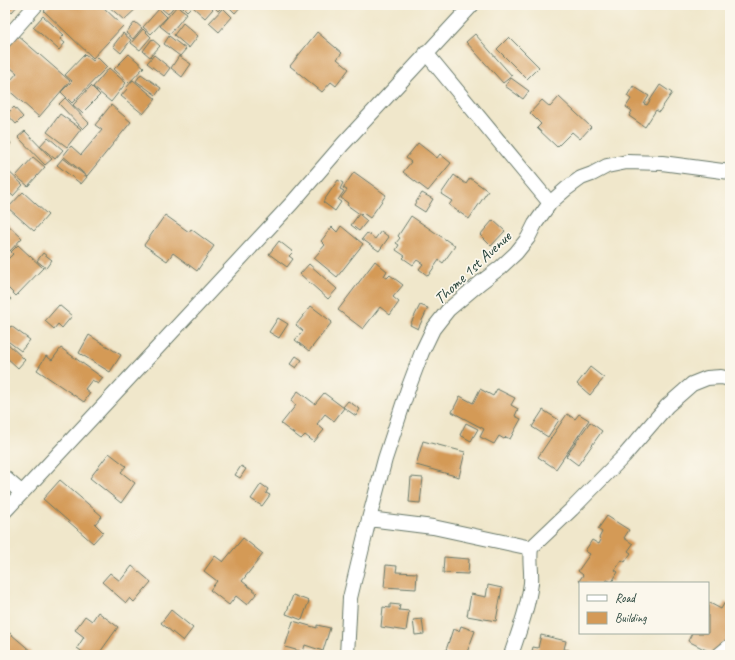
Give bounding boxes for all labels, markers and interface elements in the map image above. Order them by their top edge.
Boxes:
street label: Thome 1st Avenue [430,226,517,309]
legend [579,582,709,634]
text: Road [615,590,637,606]
text: Building [615,610,647,626]

